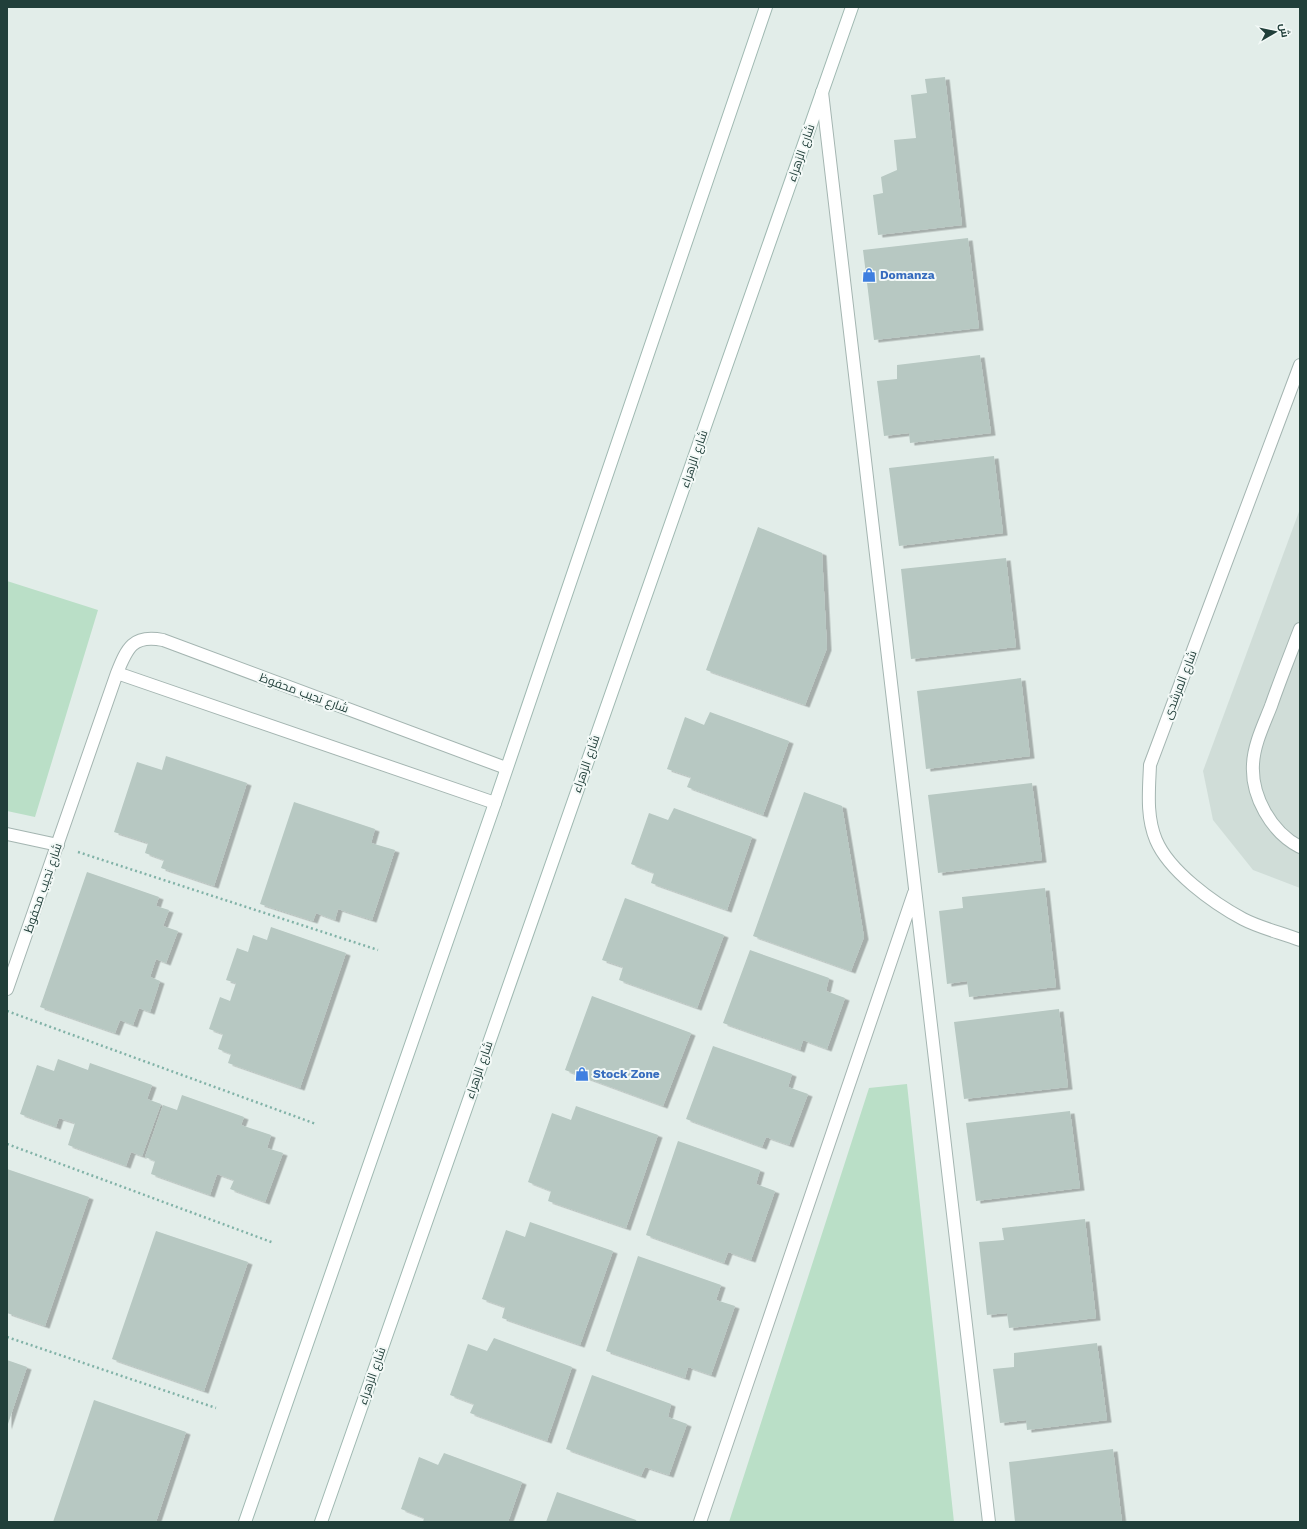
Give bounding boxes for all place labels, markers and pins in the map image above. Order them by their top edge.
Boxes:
shop icon: Domanza [861,267,877,283]
place label: Domanza [880,268,935,282]
shop icon: Stock Zone [574,1066,590,1082]
place label: Stock Zone [593,1067,660,1081]

